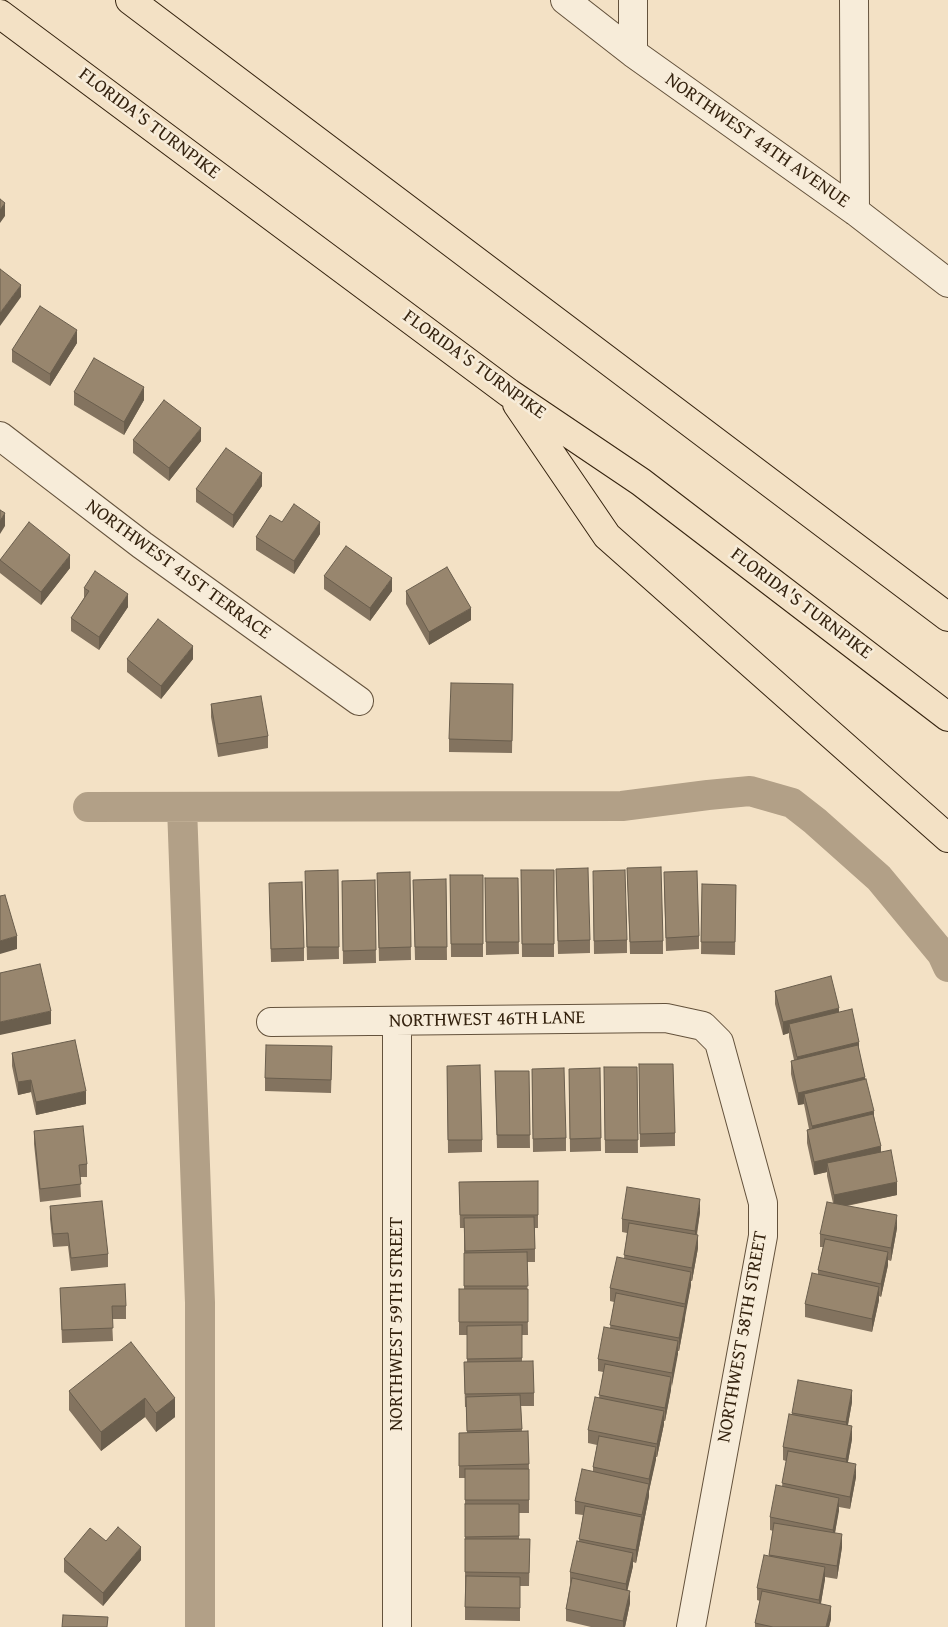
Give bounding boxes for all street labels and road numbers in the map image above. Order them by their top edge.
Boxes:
street label: FLORIDA'S TURNPIKE [74,63,224,185]
street label: NORTHWEST 44TH AVENUE [660,69,854,213]
street label: FLORIDA'S TURNPIKE [398,305,550,425]
street label: NORTHWEST 41ST TERRACE [81,495,275,645]
street label: FLORIDA'S TURNPIKE [726,543,876,665]
street label: NORTHWEST 46TH LANE [389,1007,585,1033]
street label: NORTHWEST 59TH STREET [386,1217,408,1431]
street label: NORTHWEST 58TH STREET [713,1230,773,1444]

